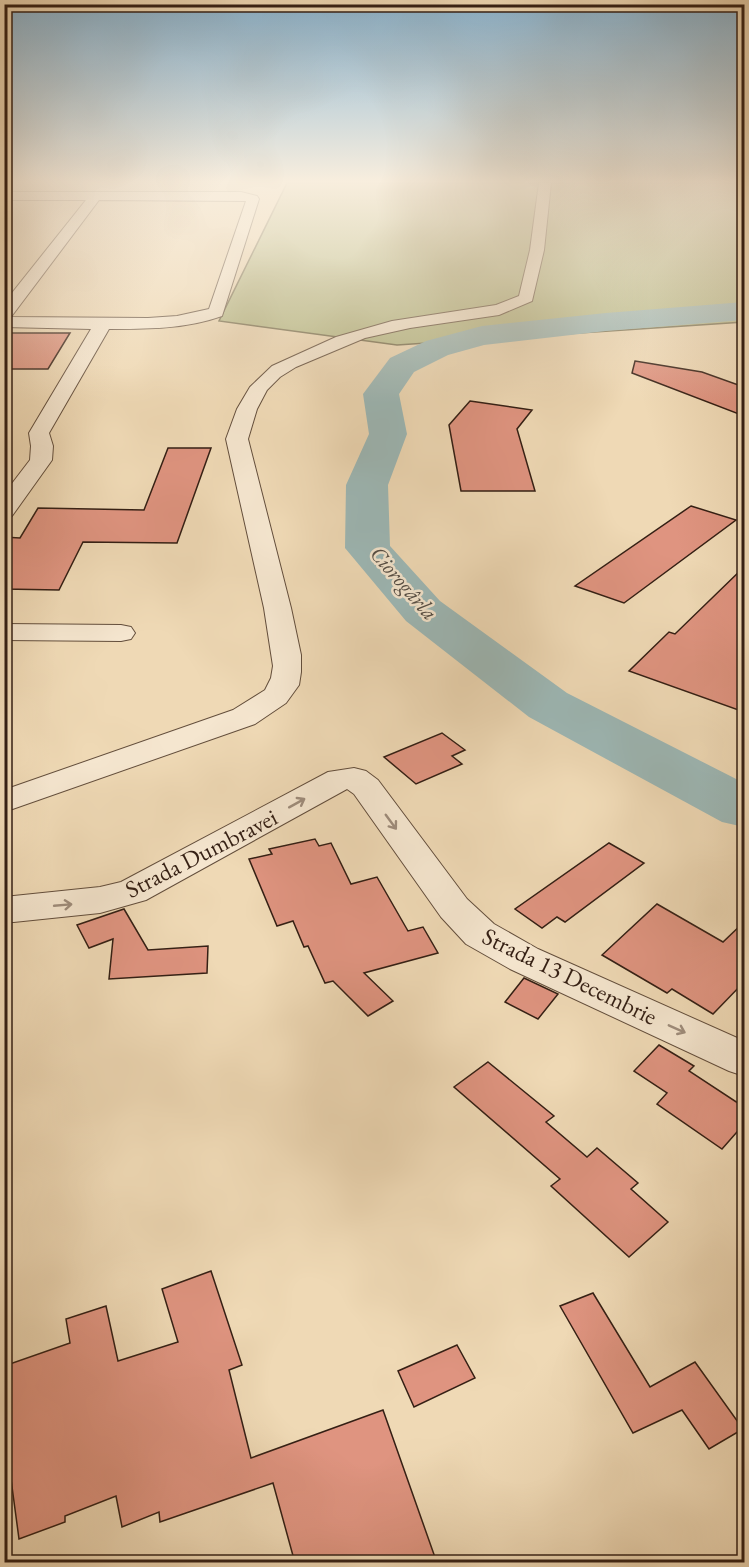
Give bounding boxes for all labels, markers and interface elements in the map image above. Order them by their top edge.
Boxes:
water label: Ciorogârla [364,540,444,626]
one-way arrow [288,797,305,809]
street label: Strada Dumbravei [120,801,282,905]
one-way arrow [385,813,397,829]
one-way arrow [52,899,72,910]
street label: Strada 13 Decembrie [477,920,663,1032]
one-way arrow [668,1024,686,1035]

